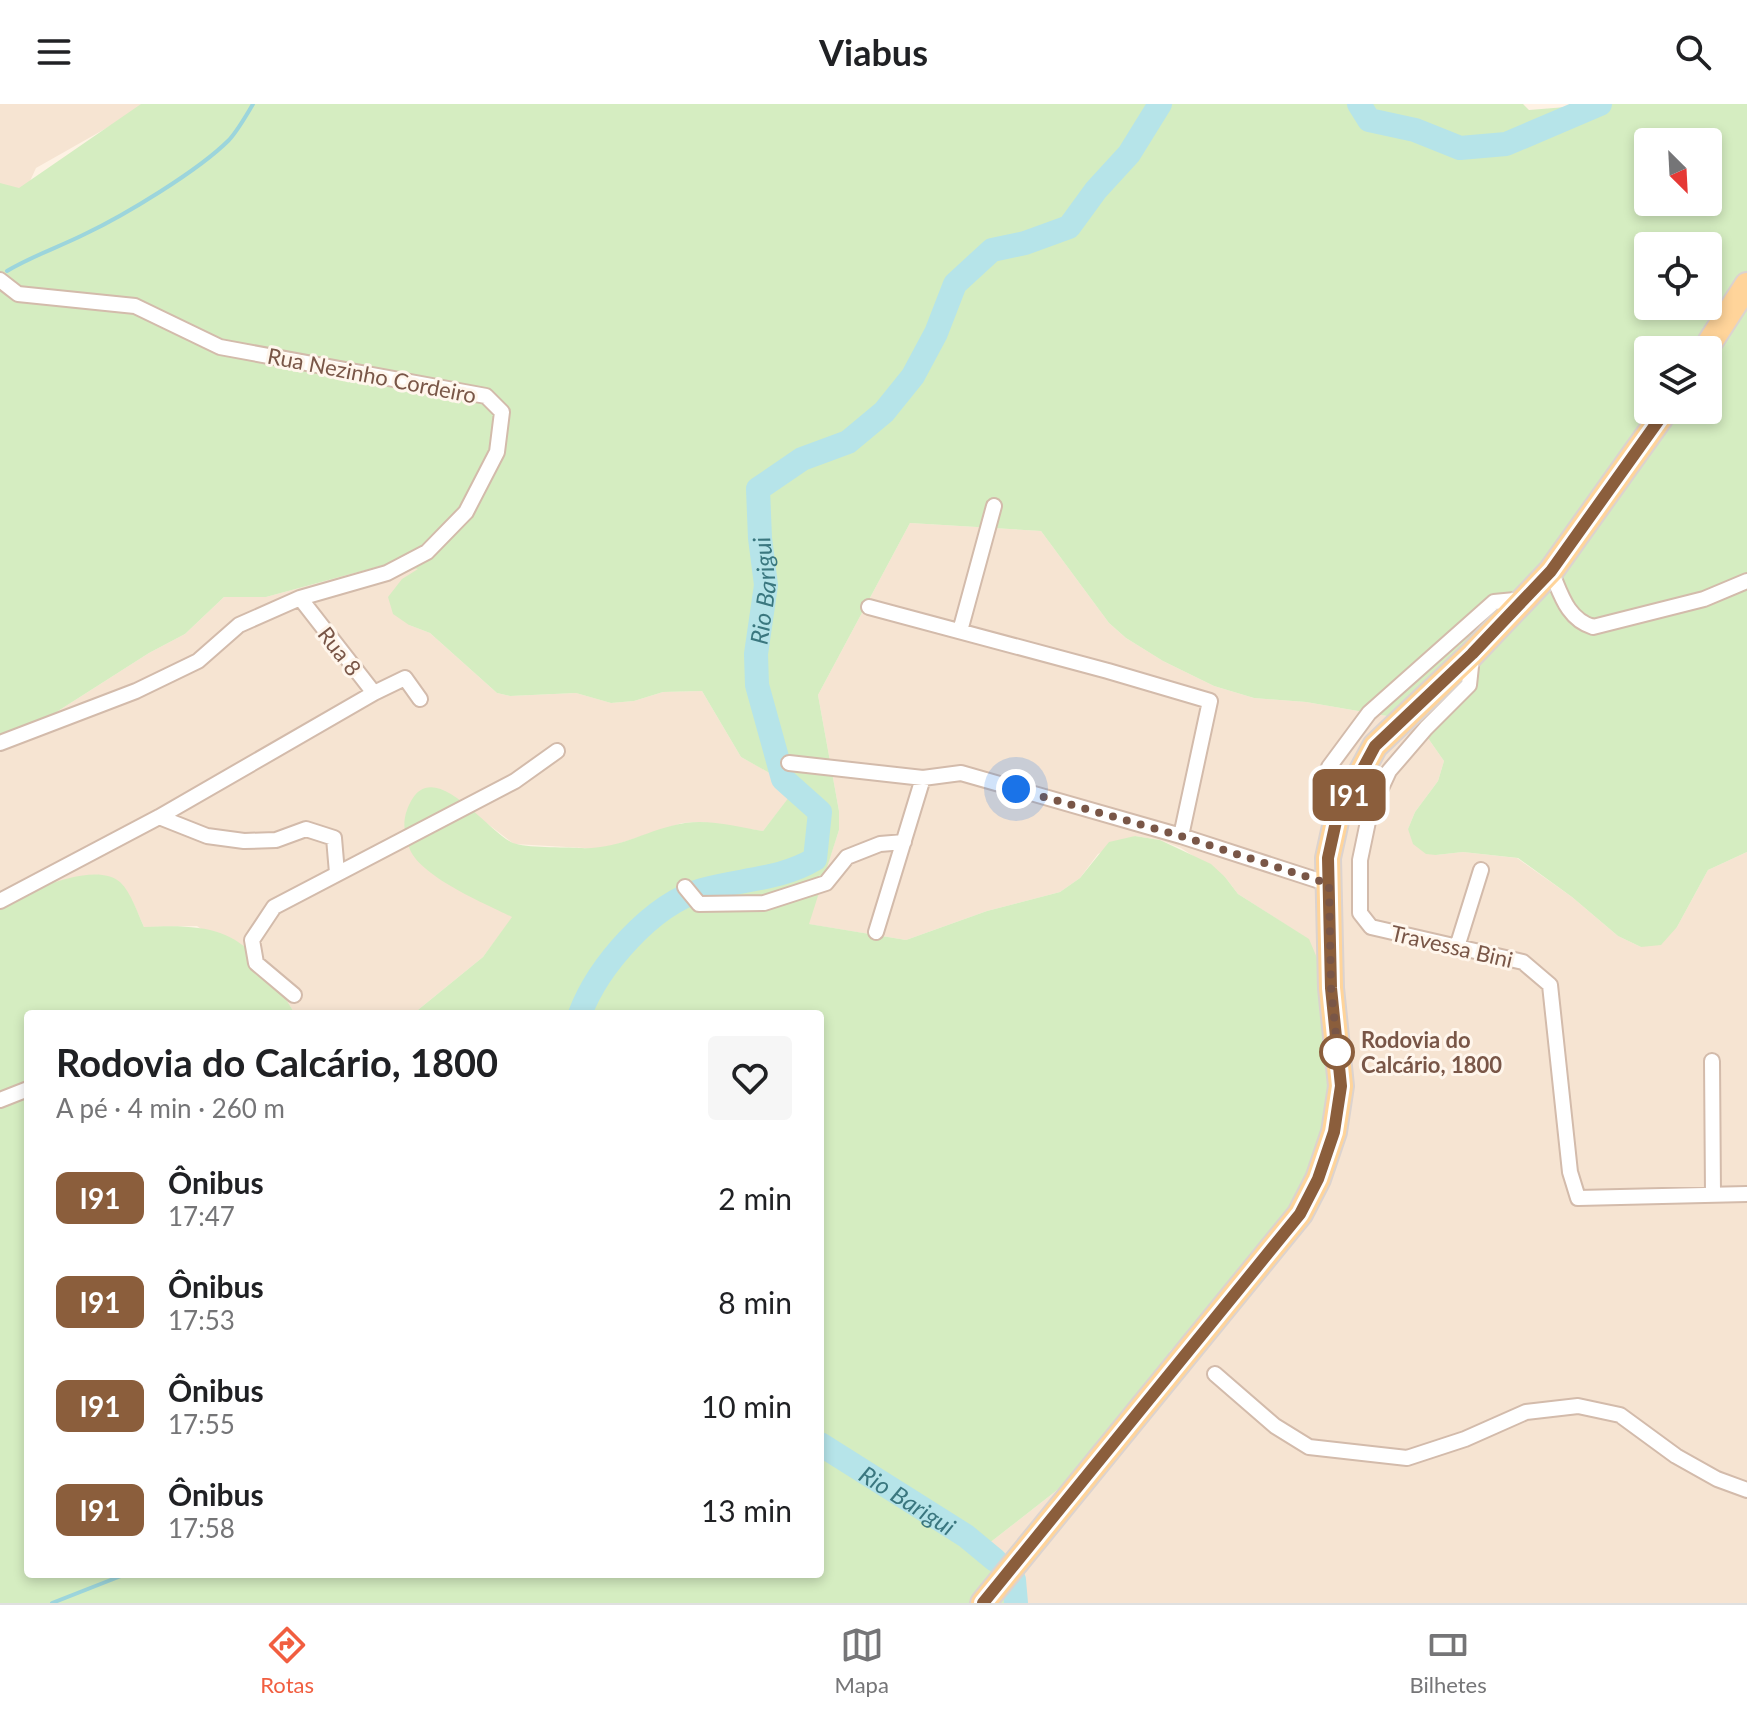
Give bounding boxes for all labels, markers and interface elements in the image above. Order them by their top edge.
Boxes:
icon: menu [32,30,76,74]
text: Viabus [819,30,928,74]
icon: search [1671,30,1715,74]
north arrow [1634,128,1722,216]
map controls [1634,128,1722,424]
button: locate [1634,232,1722,320]
button: layers [1634,336,1722,424]
street label: Rua Nezinho Cordeiro [265,342,479,408]
water label: Rio Barigui [743,535,781,646]
street label: Rua 8 [312,621,368,681]
your location [996,769,1036,809]
line badge: I91 [1303,769,1395,821]
text: I91 [1329,778,1369,812]
street label: Travessa Bini [1388,919,1516,973]
place label: Rodovia do Calcário, 1800 [1361,1026,1502,1078]
marker: Rodovia do Calcário, 1800 [1320,1035,1354,1069]
button: heart [708,1036,792,1120]
text: Rodovia do Calcário, 1800 [56,1039,498,1085]
text: A pé · 4 min · 260 m [56,1092,285,1124]
text: Ônibus [168,1164,264,1200]
text: 2 min [718,1180,792,1216]
text: I91 [80,1181,120,1215]
text: 17:47 [168,1200,235,1232]
text: Ônibus [168,1268,264,1304]
text: 8 min [718,1284,792,1320]
text: I91 [80,1285,120,1319]
text: 17:53 [168,1304,235,1336]
text: Ônibus [168,1372,264,1408]
text: 10 min [701,1388,792,1424]
text: I91 [80,1389,120,1423]
text: 17:55 [168,1408,235,1440]
water label: Rio Barigui [855,1458,962,1541]
text: Ônibus [168,1476,264,1512]
text: 13 min [701,1492,792,1528]
text: I91 [80,1493,120,1527]
text: 17:58 [168,1512,235,1544]
tab: Rotas [260,1623,314,1698]
tab: Mapa [835,1623,889,1698]
tab: Bilhetes [1409,1623,1487,1698]

